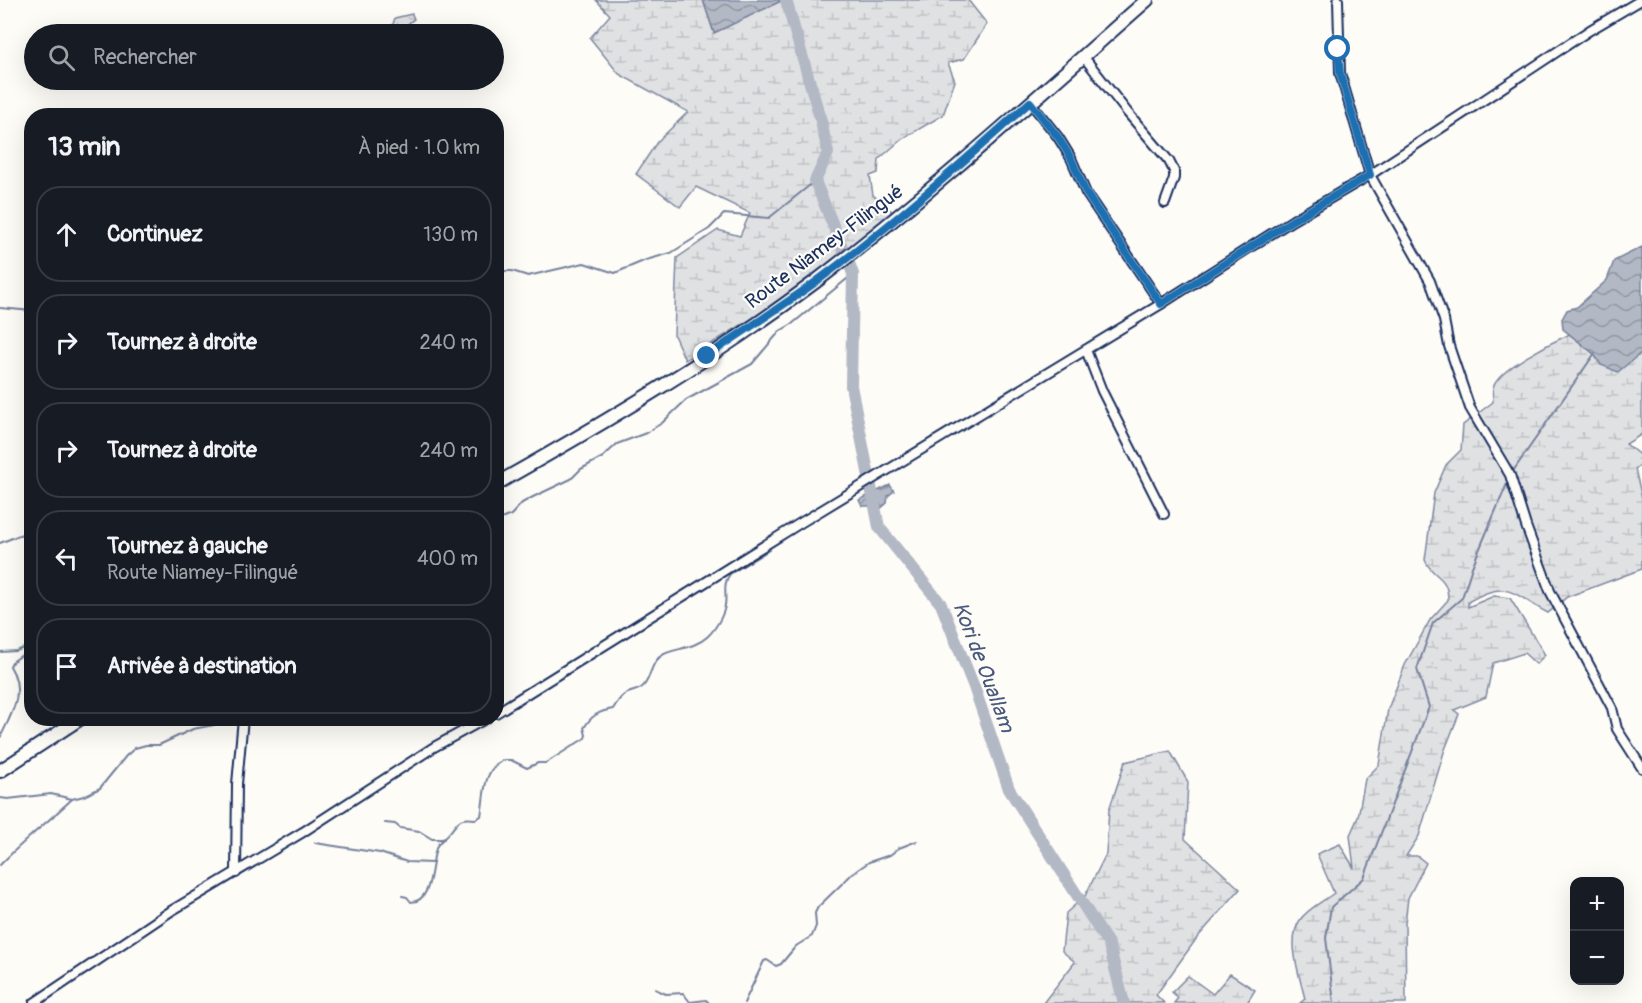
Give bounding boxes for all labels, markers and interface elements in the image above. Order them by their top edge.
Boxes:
search box [24,24,504,90]
route start [1324,35,1350,61]
icon: search [45,41,78,74]
text: Rechercher [93,43,197,71]
text: 13 min [48,131,121,163]
text: À pied · 1.0 km [358,135,480,160]
street label: Route Niamey-Filingué [740,179,908,314]
icon: ahead [50,218,83,251]
text: Continuez [107,220,203,248]
text: 130 m [423,222,478,247]
icon: right [50,326,83,359]
text: Tournez à droite [107,328,257,356]
text: 240 m [419,330,478,355]
route end [693,342,719,368]
icon: right [50,434,83,467]
text: Tournez à droite [107,436,257,464]
text: 240 m [419,438,478,463]
text: Tournez à gauche [107,532,268,560]
icon: left [50,542,83,575]
text: 400 m [417,546,478,571]
text: Route Niamey-Filingué [107,560,299,585]
water label: Kori de Ouallam [946,598,1021,737]
icon: arrive [50,650,83,683]
text: Arrivée à destination [107,652,297,680]
map controls [1570,877,1624,985]
button: + [1570,877,1624,931]
button: − [1570,931,1624,985]

